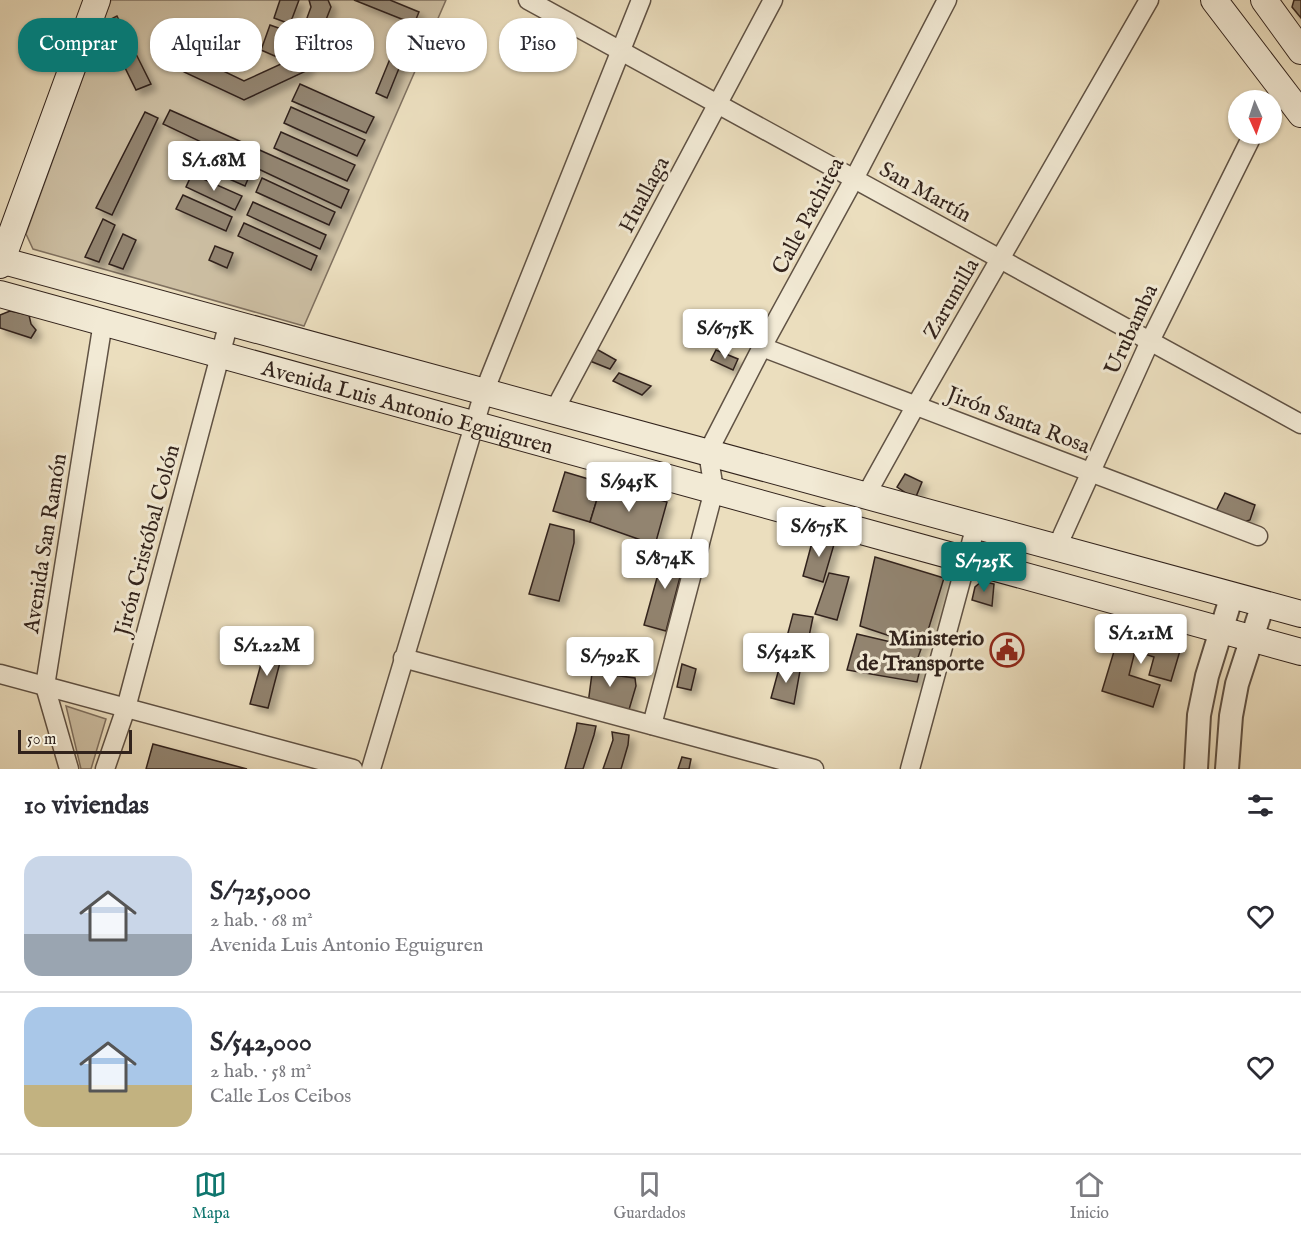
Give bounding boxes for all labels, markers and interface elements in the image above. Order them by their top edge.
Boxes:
chip: Comprar [18,18,138,72]
chip: Alquilar [150,18,262,72]
chip: Filtros [274,18,374,72]
chip: Nuevo [386,18,487,72]
chip: Piso [499,18,577,72]
north arrow [1228,90,1282,144]
map controls [1228,90,1282,144]
pin: S/1.68M [159,141,269,192]
text: S/1.68M [182,148,246,173]
street label: Huallaga [613,152,677,238]
street label: Calle Pachitea [766,152,851,279]
street label: San Martín [874,156,976,230]
street label: Zarumilla [917,253,986,344]
street label: Urubamba [1099,280,1165,380]
pin: S/675K [676,309,774,360]
text: S/675K [697,316,753,341]
street label: Avenida Luis Antonio Eguiguren [258,354,556,462]
street label: Jirón Santa Rosa [940,380,1094,461]
street label: Jirón Cristóbal Colón [108,442,187,642]
street label: Avenida San Ramón [18,451,74,636]
pin: S/945K [580,462,678,513]
text: S/945K [600,469,658,494]
pin: S/675K [770,507,868,558]
text: S/675K [791,514,847,539]
pin: S/874K [616,539,714,590]
pin: S/725K [935,542,1033,593]
text: S/874K [636,546,694,571]
text: S/725K [955,549,1013,574]
pin: S/1.21M [1086,614,1196,665]
text: S/1.21M [1109,621,1173,646]
place label: Ministerio de Transporte [857,625,984,678]
pin: S/1.22M [212,626,322,677]
public building icon: Ministerio de Transporte [989,632,1025,668]
text: S/1.22M [234,633,300,658]
pin: S/542K [737,633,835,684]
pin: S/792K [561,637,659,688]
text: S/542K [757,640,815,665]
text: S/792K [580,644,640,669]
scale bar [18,727,132,754]
text: 50 m [27,730,56,750]
text: 10 viviendas [24,789,149,822]
icon: filters [1244,789,1277,822]
text: S/725,000 [210,875,311,908]
icon: home [72,880,144,952]
icon: heart [1244,900,1277,933]
text: 2 hab. · 68 m² [210,908,313,933]
text: Avenida Luis Antonio Eguiguren [210,933,483,958]
text: S/542,000 [210,1026,312,1059]
icon: home [72,1031,144,1103]
icon: heart [1244,1051,1277,1084]
text: 2 hab. · 58 m² [210,1059,312,1084]
text: Calle Los Ceibos [210,1084,351,1109]
tab: Mapa [192,1168,230,1224]
tab: Guardados [614,1168,686,1224]
tab: Inicio [1070,1168,1109,1224]

